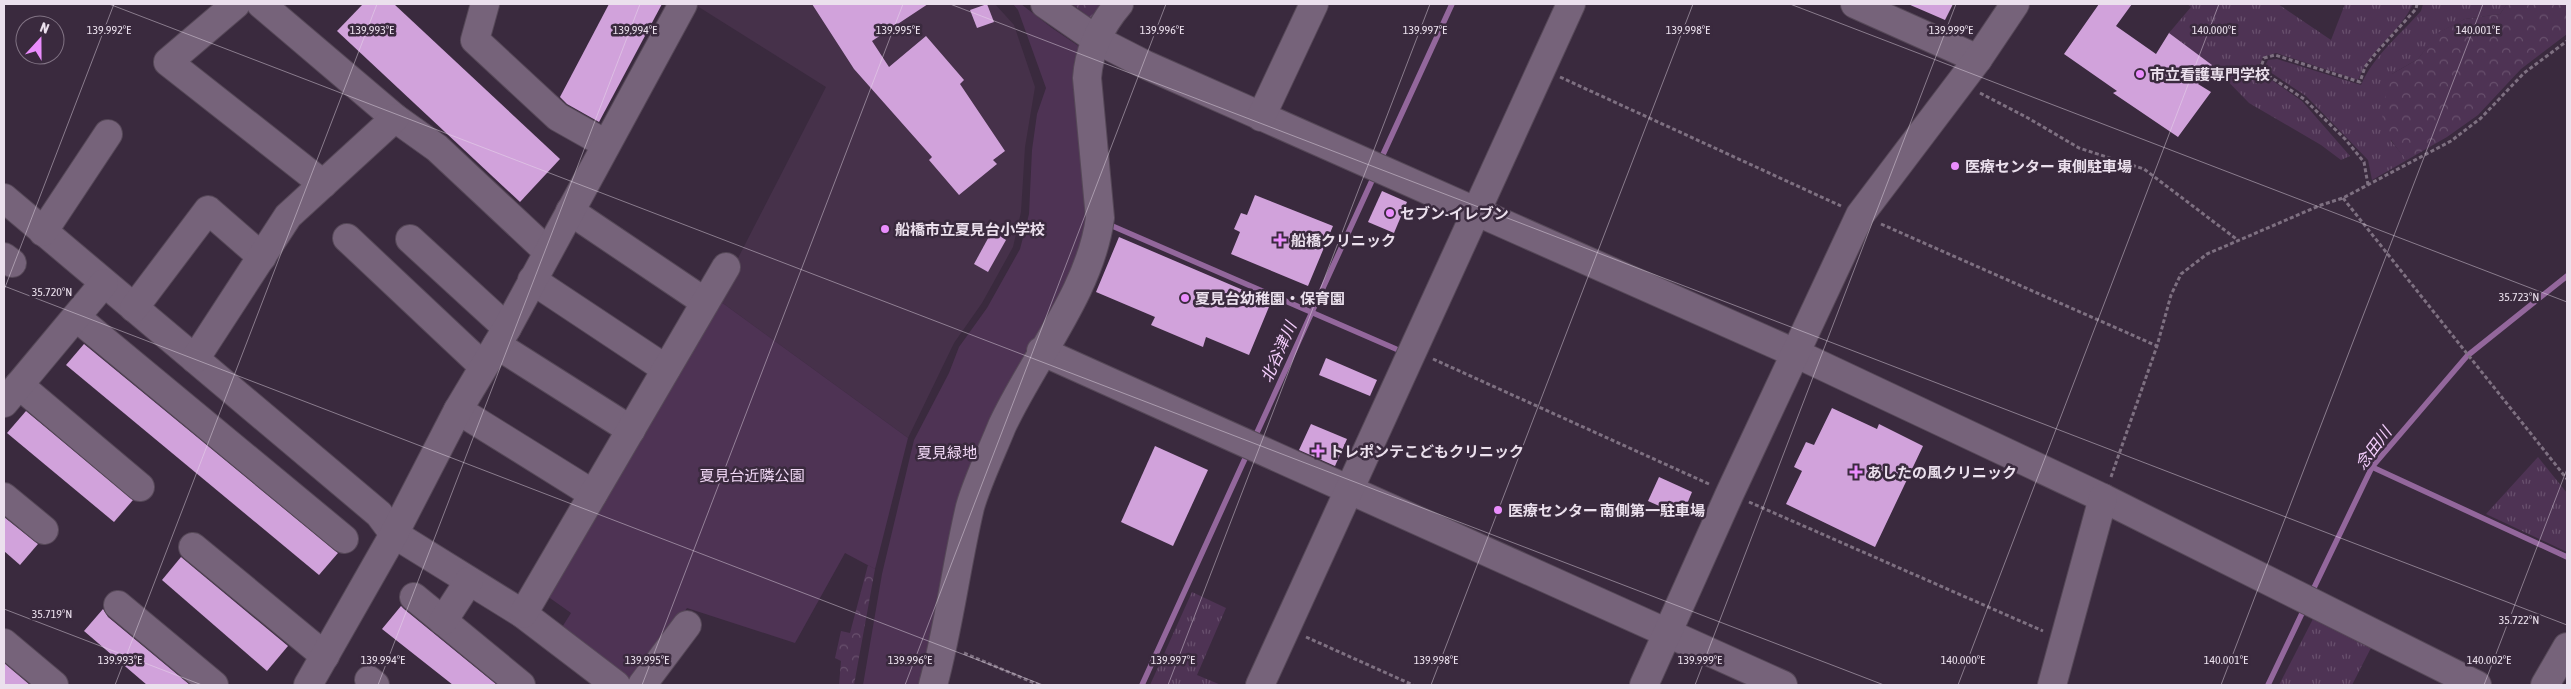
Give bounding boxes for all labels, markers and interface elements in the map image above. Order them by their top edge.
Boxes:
north arrow [15,15,65,65]
text: N [38,19,51,37]
text: 139.992°E [87,23,131,37]
text: 139.993°E [350,23,394,37]
text: 139.994°E [613,23,657,37]
text: 139.995°E [876,23,920,37]
text: 139.996°E [1140,23,1184,37]
text: 139.997°E [1403,23,1447,37]
text: 139.998°E [1666,23,1710,37]
text: 139.999°E [1929,23,1973,37]
text: 140.000°E [2192,23,2236,37]
text: 140.001°E [2456,23,2500,37]
place label: 市立看護専門学校 [2150,66,2270,83]
marker: 市立看護専門学校 [2134,68,2146,80]
place label: 医療センター 東側駐車場 [1965,158,2132,175]
marker: 医療センター 東側駐車場 [1949,160,1961,172]
place label: セブン-イレブン [1400,205,1509,222]
marker: セブン-イレブン [1384,207,1396,219]
place label: 船橋市立夏見台小学校 [895,221,1045,238]
marker: 船橋市立夏見台小学校 [879,223,891,235]
place label: 船橋クリニック [1291,232,1396,249]
marker: 船橋クリニック [1273,233,1287,247]
text: 35.720°N [32,285,72,299]
place label: 夏見台幼稚園・保育園 [1195,290,1345,307]
text: 35.723°N [2499,290,2539,304]
marker: 夏見台幼稚園・保育園 [1179,292,1191,304]
water label: 北谷津川 [1257,317,1300,385]
water label: 念田川 [2351,422,2396,473]
place label: トレポンテこどもクリニック [1329,443,1524,460]
park label: 夏見緑地 [917,444,977,461]
marker: トレポンテこどもクリニック [1311,444,1325,458]
place label: あしたの風クリニック [1867,464,2017,481]
marker: あしたの風クリニック [1849,465,1863,479]
park label: 夏見台近隣公園 [699,467,805,484]
place label: 医療センター 南側第一駐車場 [1508,502,1705,519]
marker: 医療センター 南側第一駐車場 [1492,504,1504,516]
text: 35.719°N [32,607,72,621]
text: 35.722°N [2499,613,2539,627]
text: 139.993°E [98,653,142,667]
text: 139.994°E [361,653,405,667]
text: 139.995°E [625,653,669,667]
text: 139.996°E [888,653,932,667]
text: 139.997°E [1151,653,1195,667]
text: 139.998°E [1414,653,1458,667]
text: 139.999°E [1678,653,1722,667]
text: 140.000°E [1941,653,1985,667]
text: 140.001°E [2204,653,2248,667]
text: 140.002°E [2467,653,2511,667]

